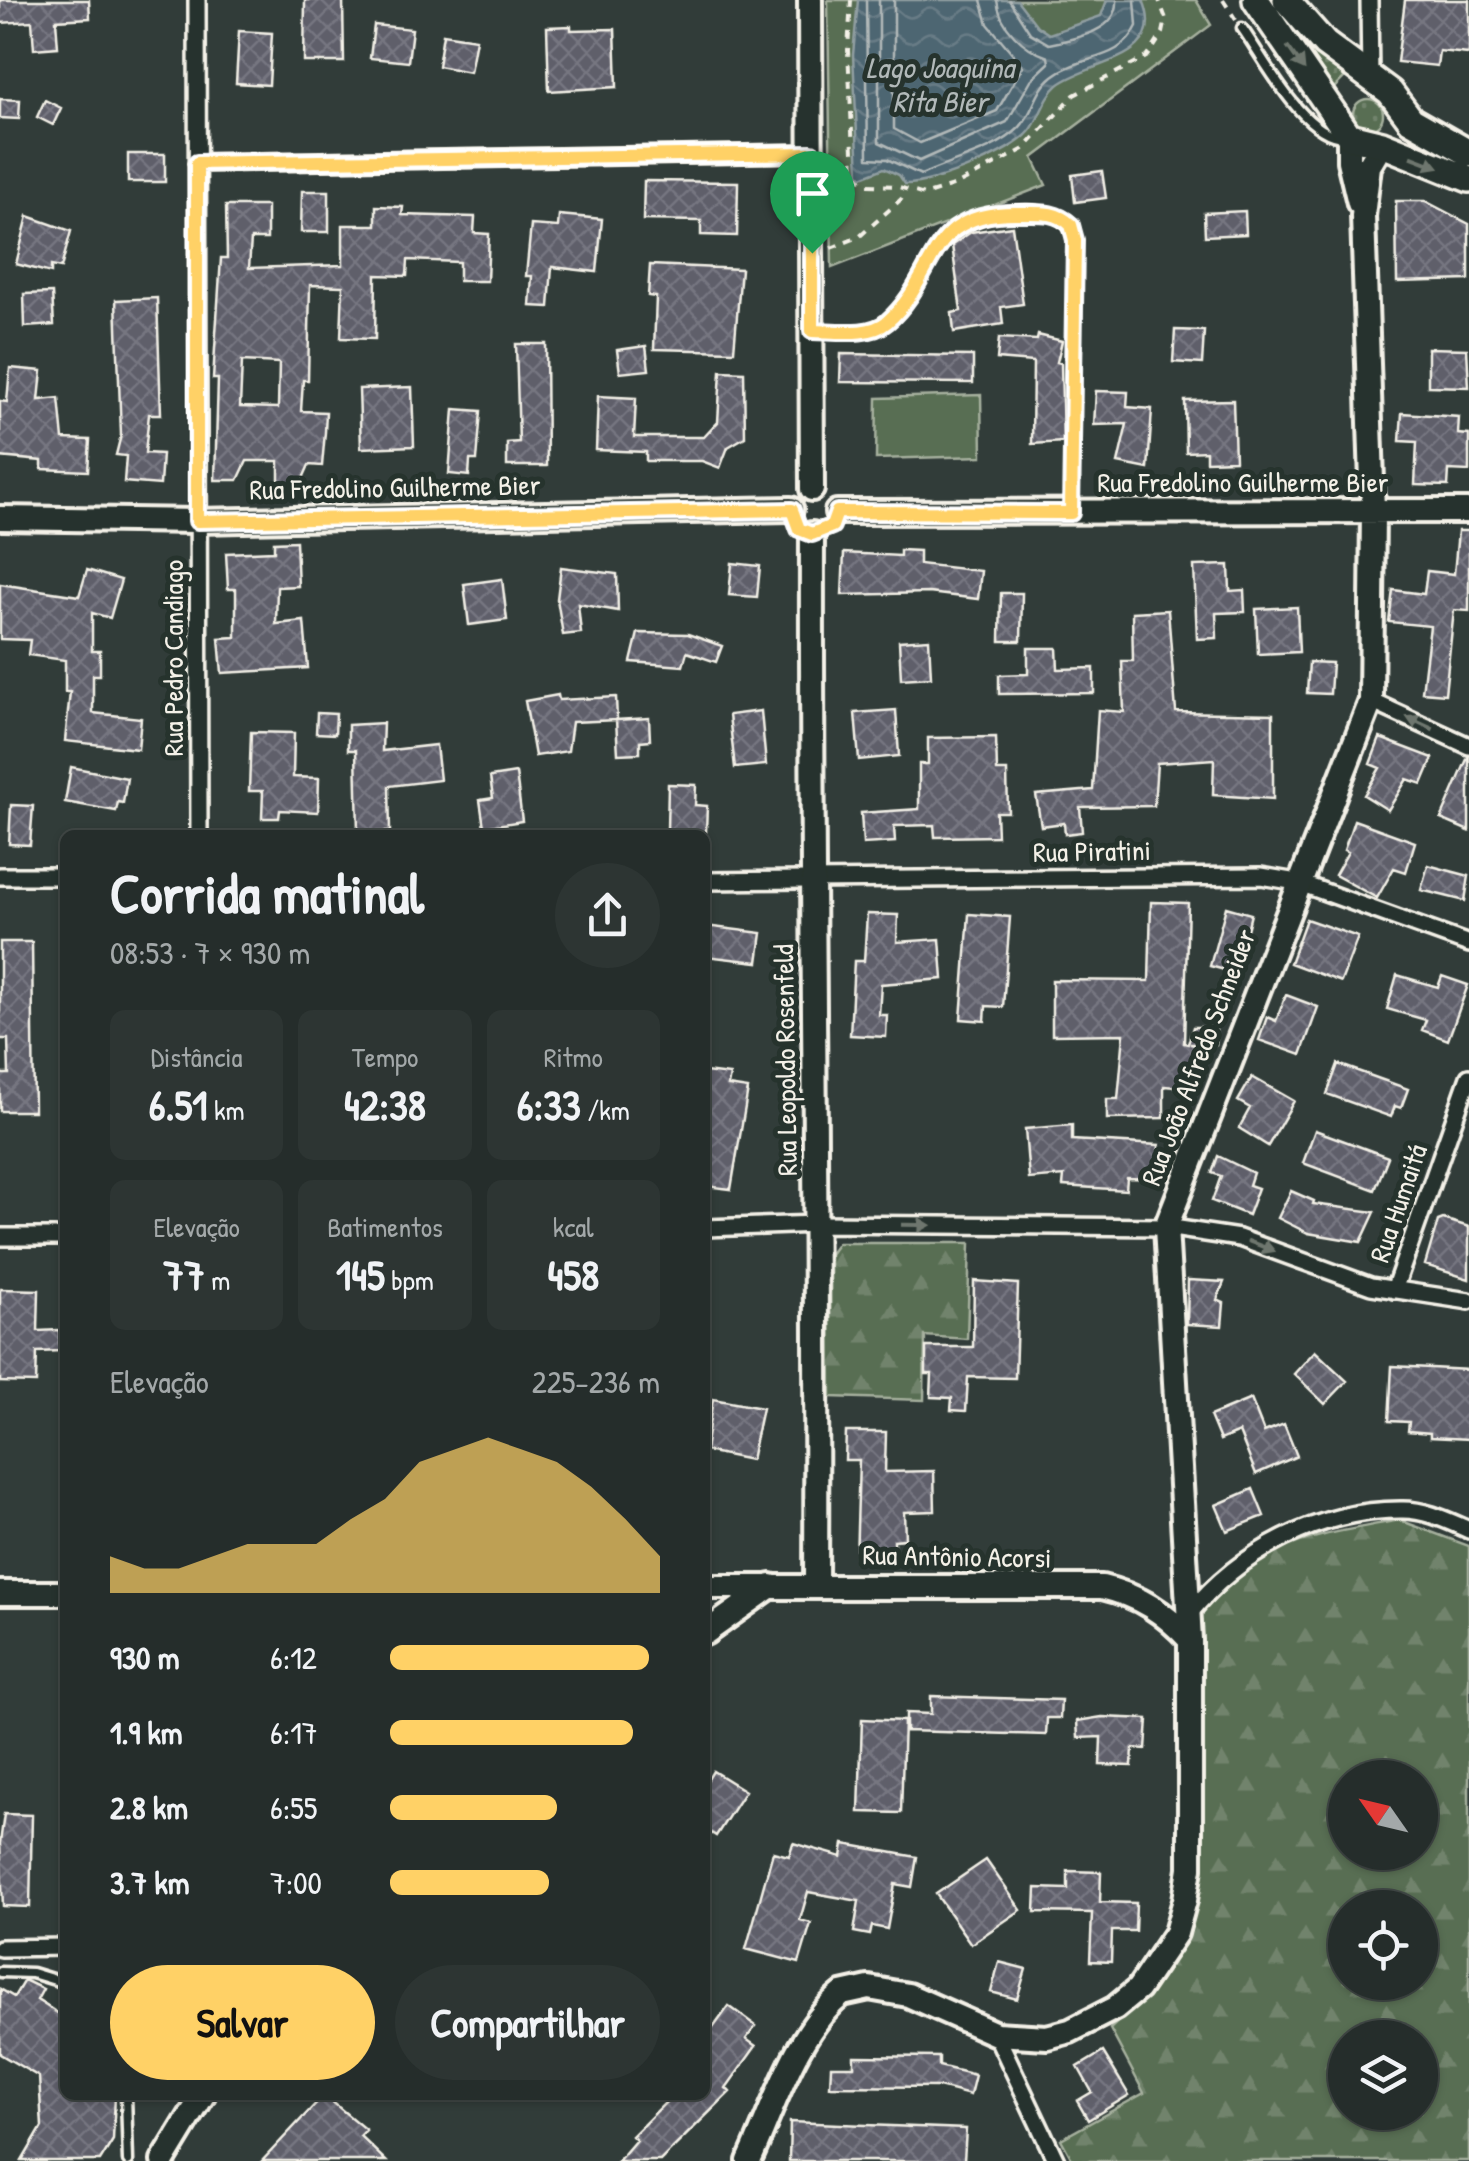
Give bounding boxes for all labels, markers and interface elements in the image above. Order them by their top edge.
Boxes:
one-way arrow [1286,45,1305,72]
water label: Lago Joaquina Rita Bier [866,47,1017,121]
pin [770,151,855,254]
one-way arrow [1411,154,1441,170]
icon: arrive [785,166,840,221]
street label: Rua Fredolino Guilherme Bier [1097,463,1389,501]
street label: Rua Fredolino Guilherme Bier [249,465,541,509]
street label: Rua Pedro Candiago [154,560,192,756]
one-way arrow [1405,715,1434,732]
street label: Rua Piratini [1033,831,1151,871]
text: Corrida matinal [110,856,424,930]
button: share [555,863,660,968]
street label: Rua João Alfredo Schneider [1132,923,1265,1191]
text: 08:53 · 7 × 930 m [110,931,310,974]
street label: Rua Leopoldo Rosenfeld [764,944,806,1176]
text: Distância [151,1038,243,1076]
text: Tempo [352,1038,418,1076]
text: Ritmo [544,1038,603,1076]
text: 6.51 [149,1076,207,1133]
text: 42:38 [344,1076,426,1133]
text: 6:33 [517,1076,581,1133]
text: km [207,1091,245,1129]
text: /km [581,1091,630,1129]
street label: Rua Humaitá [1360,1139,1436,1267]
text: Elevação [154,1208,240,1246]
text: Batimentos [327,1208,443,1246]
text: kcal [553,1208,594,1246]
one-way arrow [900,1217,932,1233]
one-way arrow [1246,1239,1276,1254]
text: 77 [163,1246,205,1303]
text: 145 [336,1246,385,1303]
text: 458 [547,1246,599,1303]
text: m [205,1261,230,1299]
text: bpm [385,1261,434,1299]
text: Elevação [110,1360,209,1403]
text: 225–236 m [532,1360,660,1403]
street label: Rua Antônio Acorsi [862,1535,1052,1577]
text: 930 m [110,1636,180,1679]
text: 6:12 [270,1636,317,1679]
text: 1.9 km [110,1711,183,1754]
text: 6:17 [270,1711,318,1754]
north arrow [1328,1760,1438,1870]
map controls [1328,1760,1438,2130]
text: 2.8 km [110,1786,188,1829]
text: 6:55 [270,1786,317,1829]
text: 3.7 km [110,1861,189,1904]
text: 7:00 [270,1861,322,1904]
button: locate [1328,1890,1438,2000]
button: Salvar [110,1965,375,2080]
button: Compartilhar [395,1965,660,2080]
button: layers [1328,2020,1438,2130]

